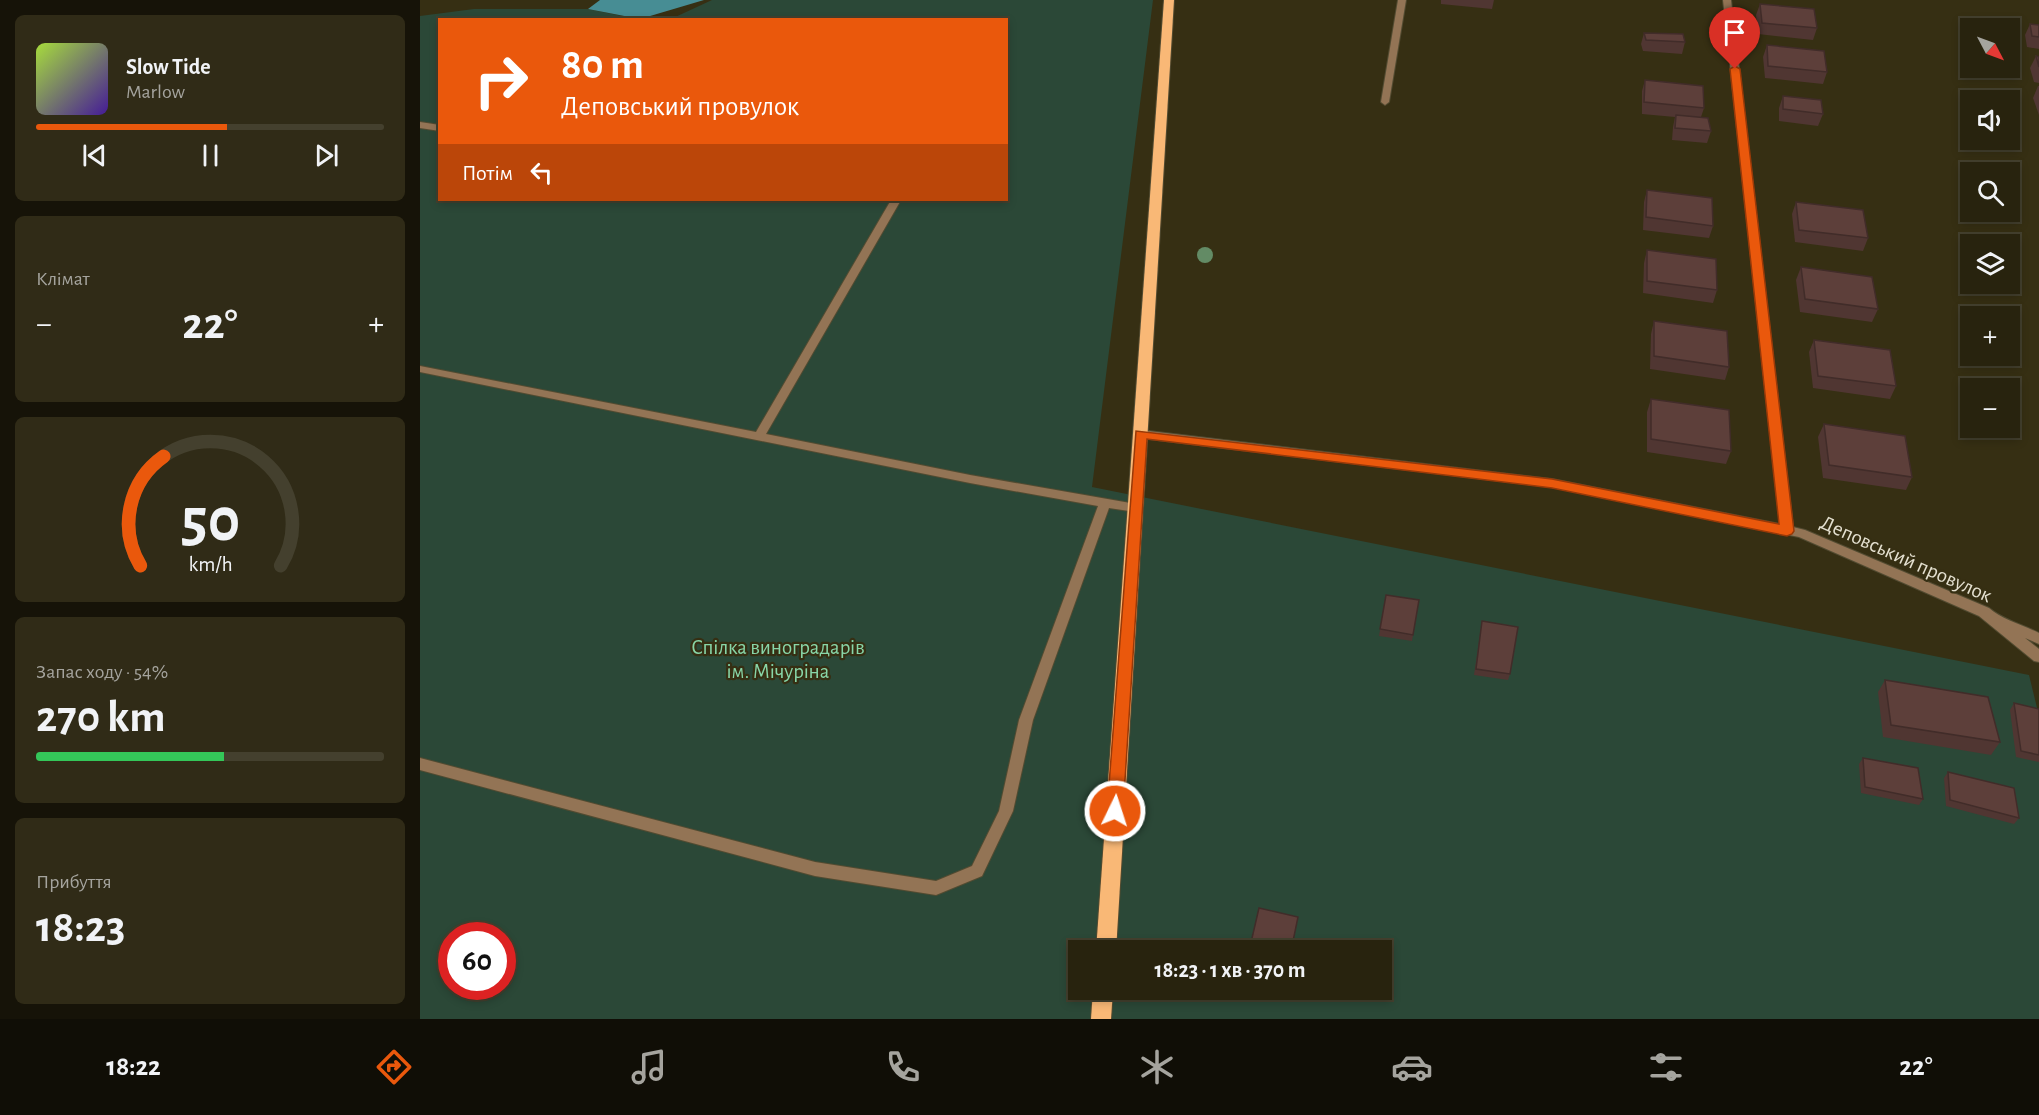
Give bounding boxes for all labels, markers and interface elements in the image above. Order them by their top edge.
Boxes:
pin [1709,7,1760,69]
icon: arrive [1718,16,1751,49]
north arrow [1960,18,2020,78]
map controls [1960,18,2020,438]
icon: right [462,42,540,120]
text: 80 m [561,44,644,86]
text: Slow Tide [126,56,211,78]
text: Marlow [126,82,185,102]
button: sound [1960,90,2020,150]
text: Деповський провулок [561,93,799,120]
icon: previous [78,139,111,172]
icon: pause [194,139,227,172]
icon: next [310,139,343,172]
icon: left [525,156,558,189]
text: Потім [462,162,513,184]
button: search [1960,162,2020,222]
button: layers [1960,234,2020,294]
text: Клімат [36,269,90,289]
text: 22° [182,302,238,347]
button: + [1960,306,2020,366]
text: − [36,308,52,341]
text: + [368,308,384,341]
button: − [1960,378,2020,438]
text: 50 [180,491,240,553]
street label: Деповський провулок [1817,512,1995,606]
text: km/h [188,555,232,576]
park label: Спілка виноградарів ім. Мічуріна [691,637,865,682]
text: Запас ходу · 54% [36,662,168,682]
text: 270 km [36,695,165,740]
position arrow [1083,779,1147,843]
text: Прибуття [36,872,112,892]
text: 18:23 [36,905,125,950]
speed limit sign: 60 [438,922,516,1000]
text: 18:23 · 1 хв · 370 m [1155,959,1305,981]
icon: directions [373,1046,415,1088]
icon: music [628,1046,670,1088]
icon: phone [882,1046,924,1088]
icon: climate [1136,1046,1178,1088]
icon: car [1391,1046,1433,1088]
icon: filters [1645,1046,1687,1088]
text: 18:22 [106,1053,161,1080]
text: 22° [1899,1053,1933,1080]

